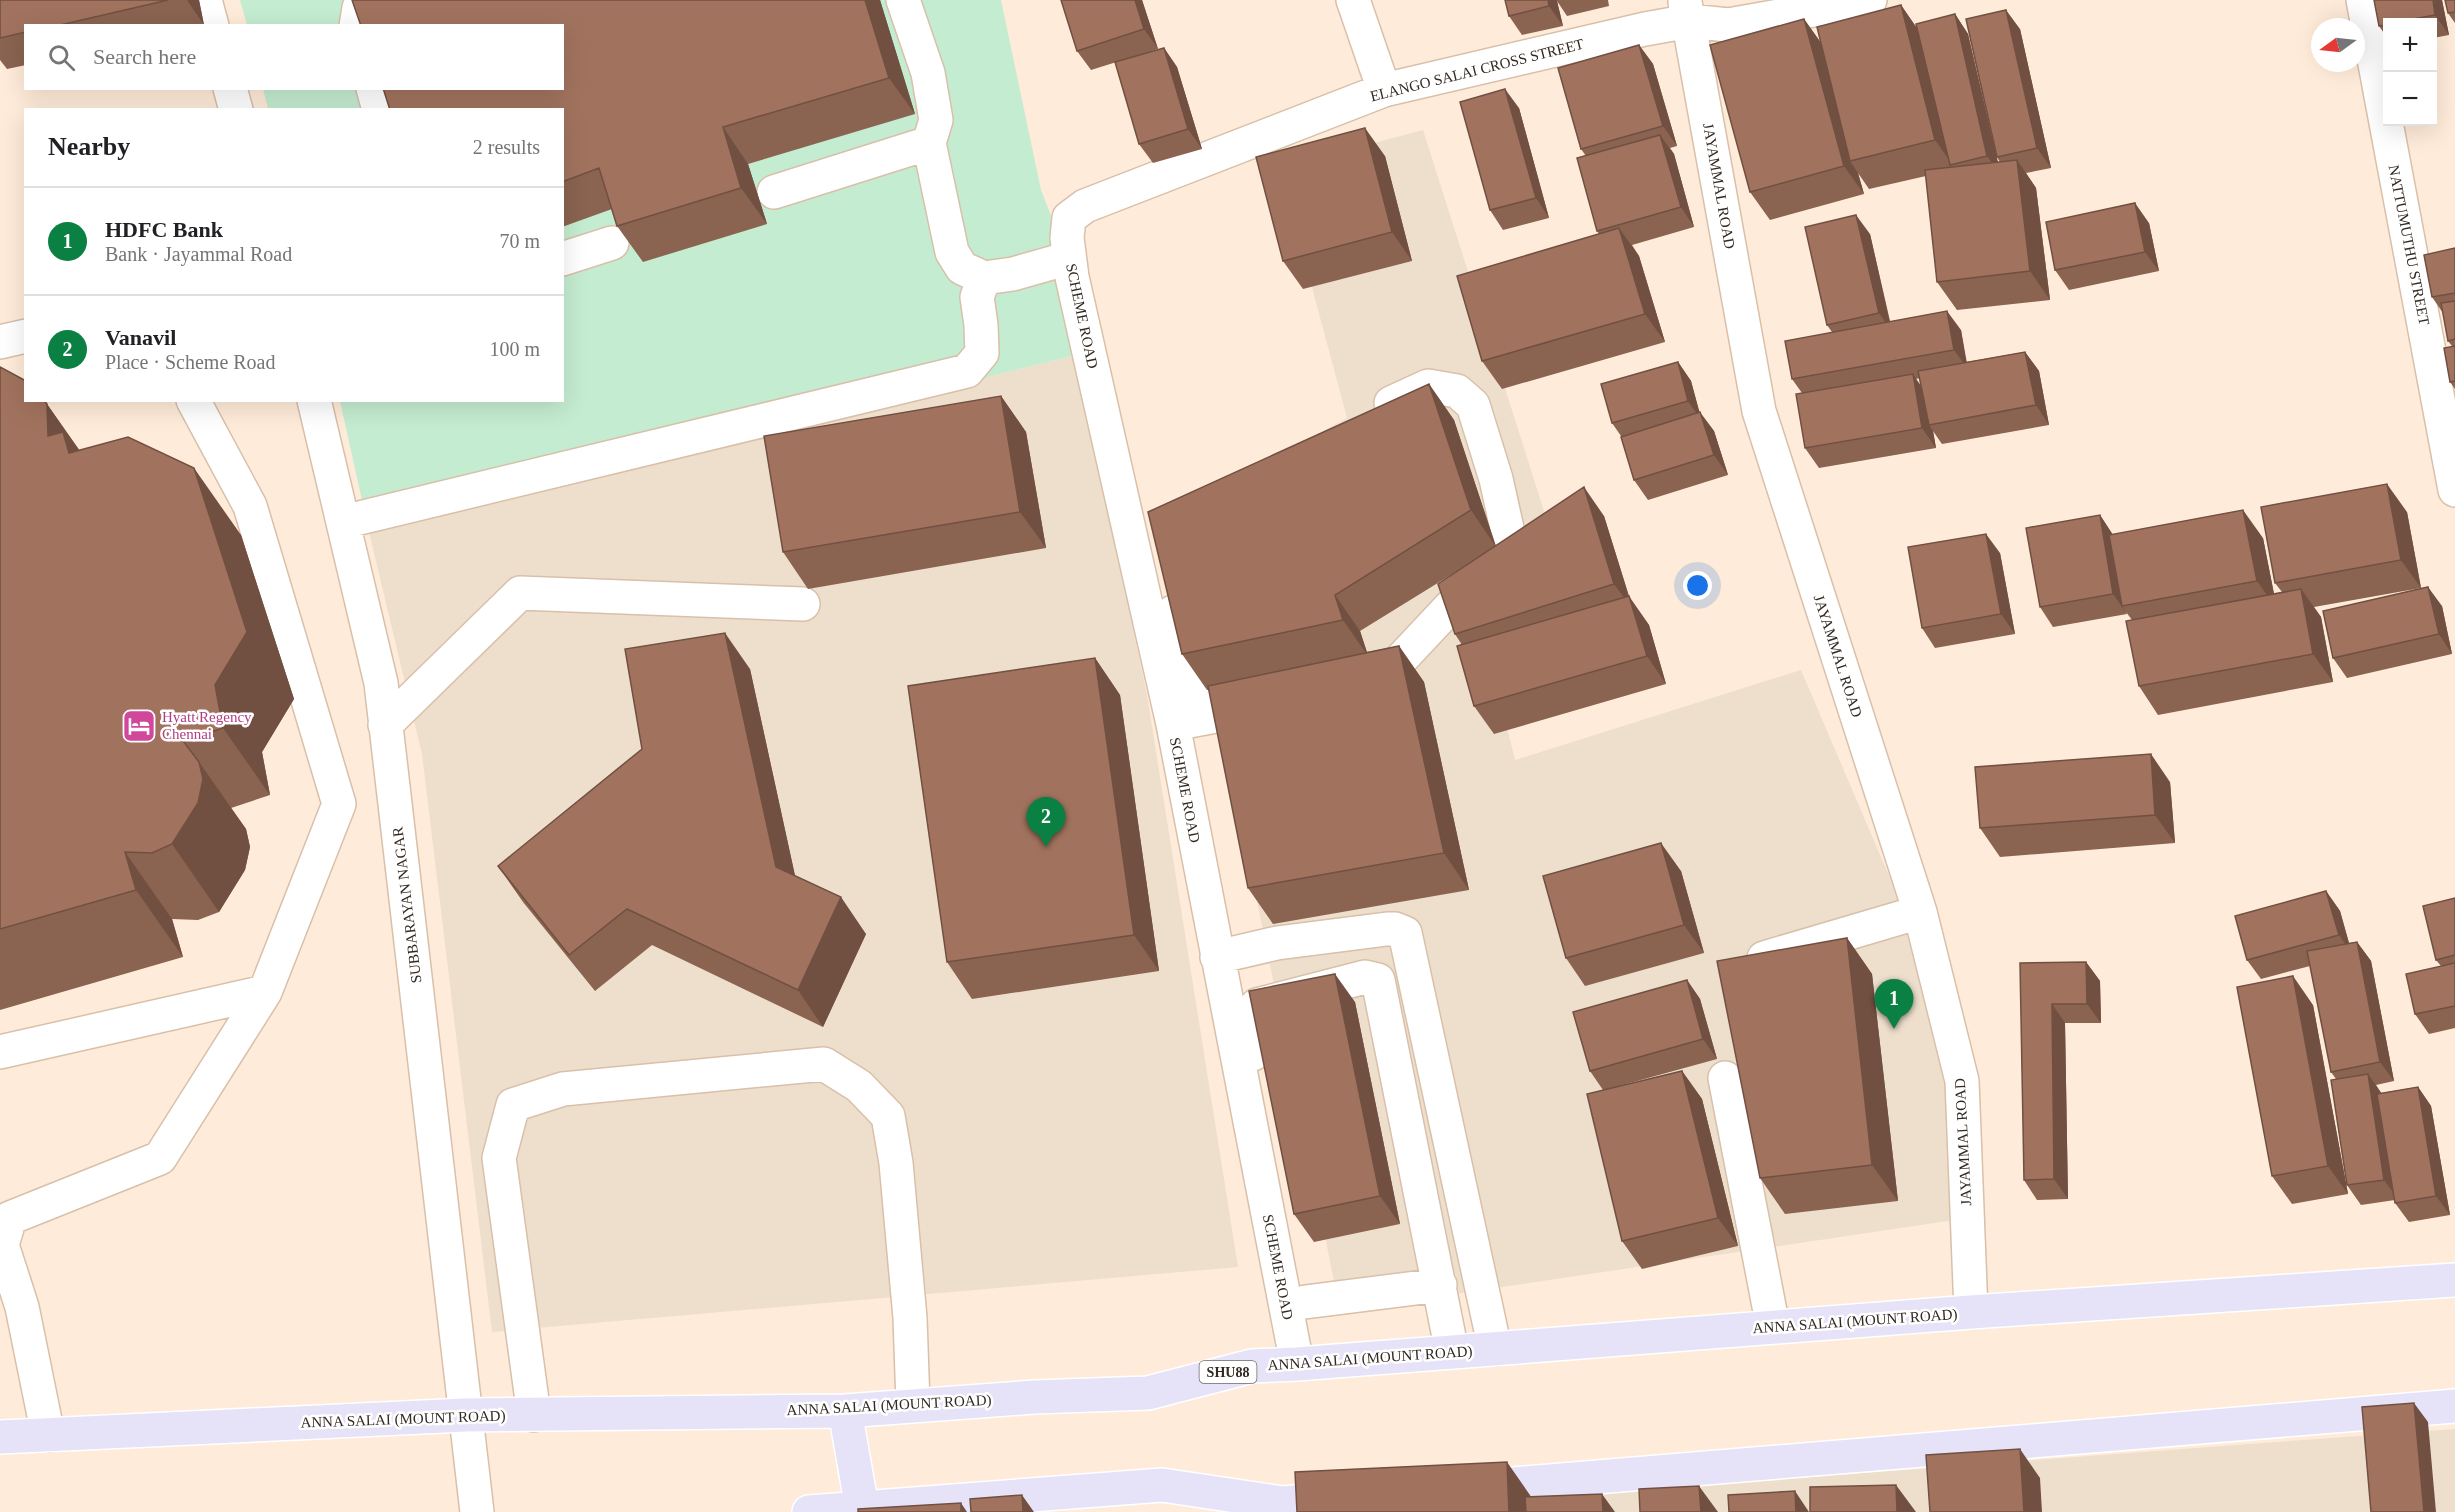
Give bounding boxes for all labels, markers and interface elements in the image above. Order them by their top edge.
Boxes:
north arrow [2311,18,2365,72]
map controls [2383,18,2437,126]
button: + [2383,18,2437,72]
search box [24,24,564,90]
street label: ELANGO SALAI CROSS STREET [1369,36,1585,104]
icon: search [45,41,78,74]
text: Search here [93,44,196,69]
button: − [2383,72,2437,126]
street label: JAYAMMAL ROAD [1700,122,1738,250]
text: Nearby [48,132,130,161]
text: 2 results [473,136,540,158]
street label: NATTUMUTHU STREET [2386,164,2432,326]
text: HDFC Bank [105,217,223,242]
text: 1 [63,230,73,252]
text: 70 m [499,230,540,252]
text: Bank · Jayammal Road [105,243,292,265]
street label: SCHEME ROAD [1063,262,1101,370]
text: Vanavil [105,325,176,350]
text: 2 [63,338,73,360]
text: 100 m [489,338,540,360]
text: Place · Scheme Road [105,351,276,373]
your location [1683,571,1712,600]
street label: JAYAMMAL ROAD [1811,593,1865,719]
hotel icon: Hyatt Regency Chennai [121,708,157,744]
place label: Hyatt Regency Chennai [162,709,252,742]
street label: SCHEME ROAD [1167,736,1203,844]
pin: 2 [1026,798,1066,847]
street label: SUBBARAYAN NAGAR [389,826,425,984]
pin: 1 [1874,980,1914,1029]
street label: JAYAMMAL ROAD [1952,1078,1974,1206]
street label: SCHEME ROAD [1260,1213,1296,1321]
street label: ANNA SALAI (MOUNT ROAD) [1752,1306,1958,1337]
street label: ANNA SALAI (MOUNT ROAD) [1267,1343,1473,1374]
road number: SHU88 [1200,1361,1256,1383]
street label: ANNA SALAI (MOUNT ROAD) [786,1392,992,1419]
street label: ANNA SALAI (MOUNT ROAD) [300,1407,506,1432]

